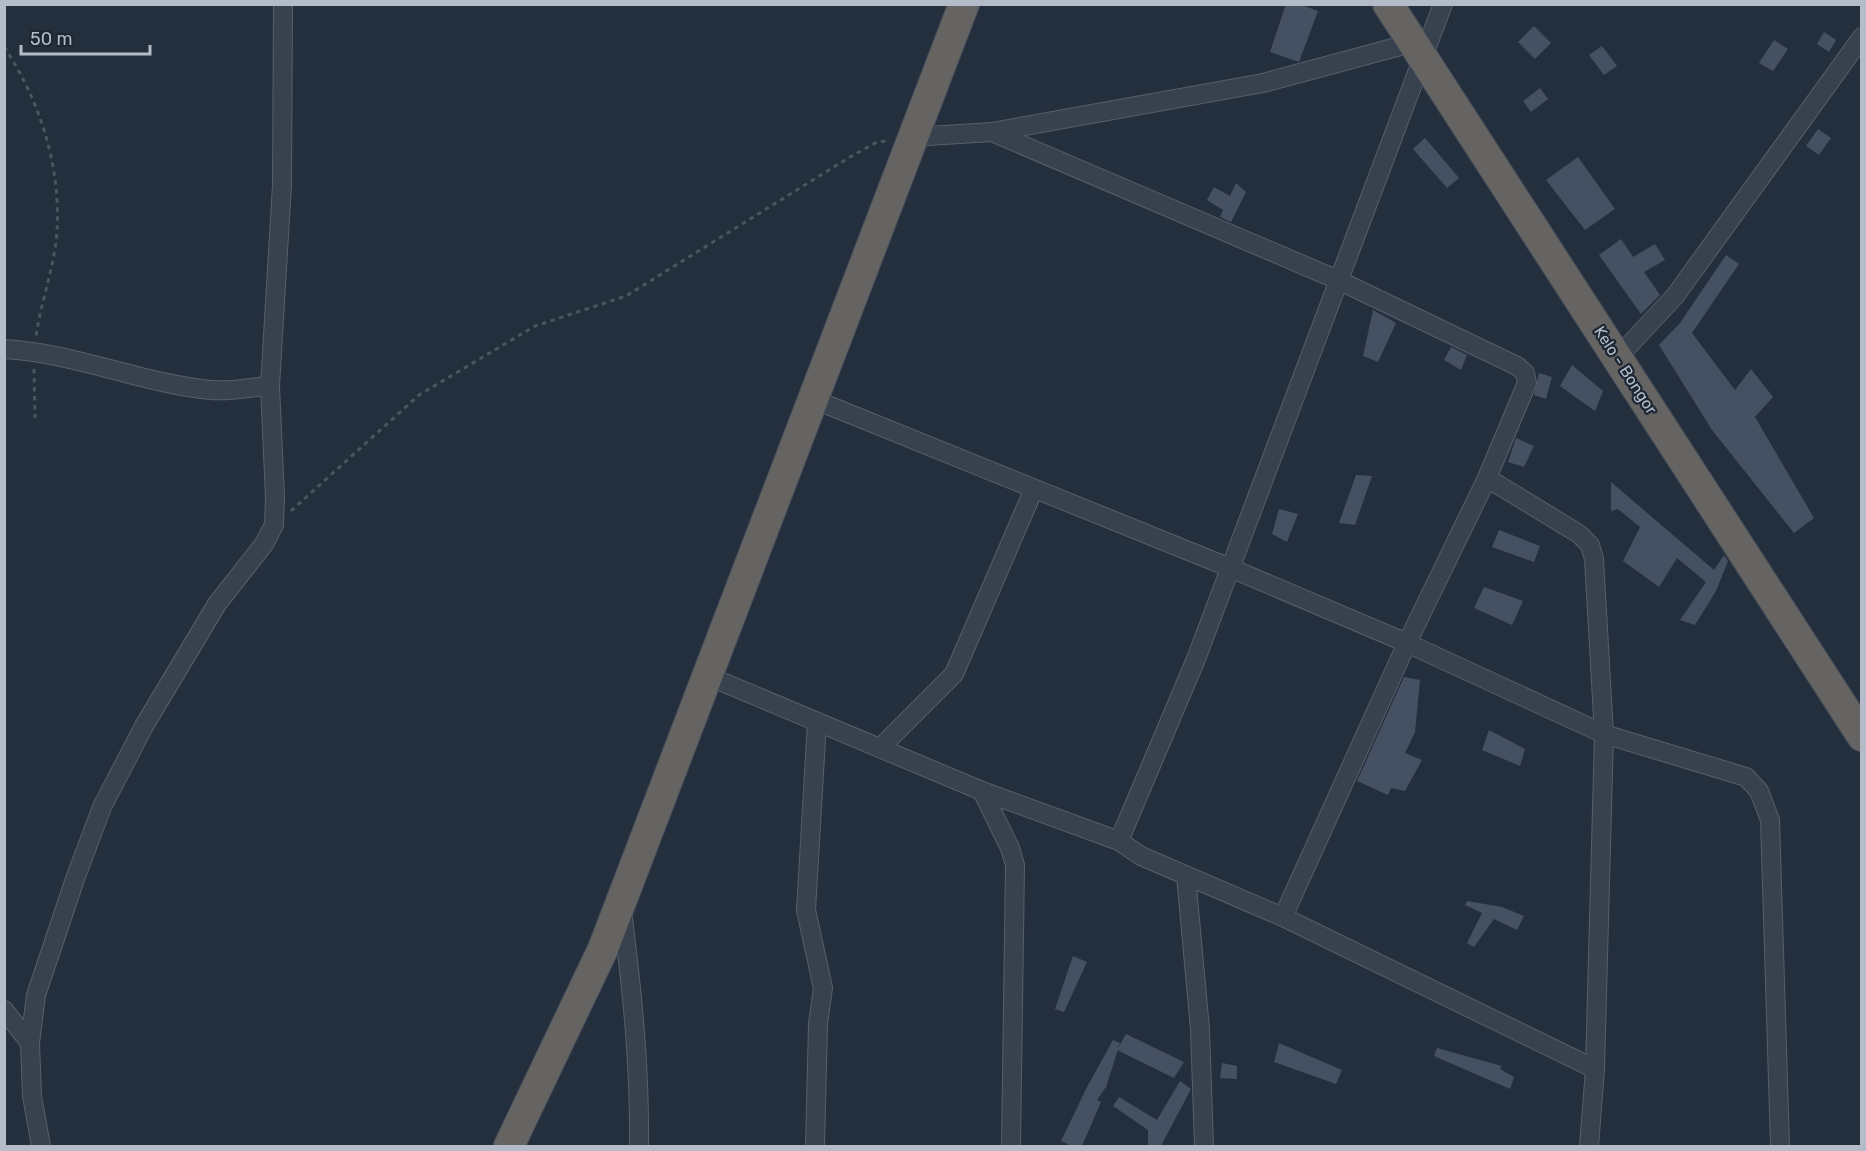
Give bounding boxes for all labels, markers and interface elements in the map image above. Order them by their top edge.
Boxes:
scale bar [21,18,150,56]
text: 50 m [30,28,73,50]
street label: Kelo - Bongor [1590,323,1661,418]

